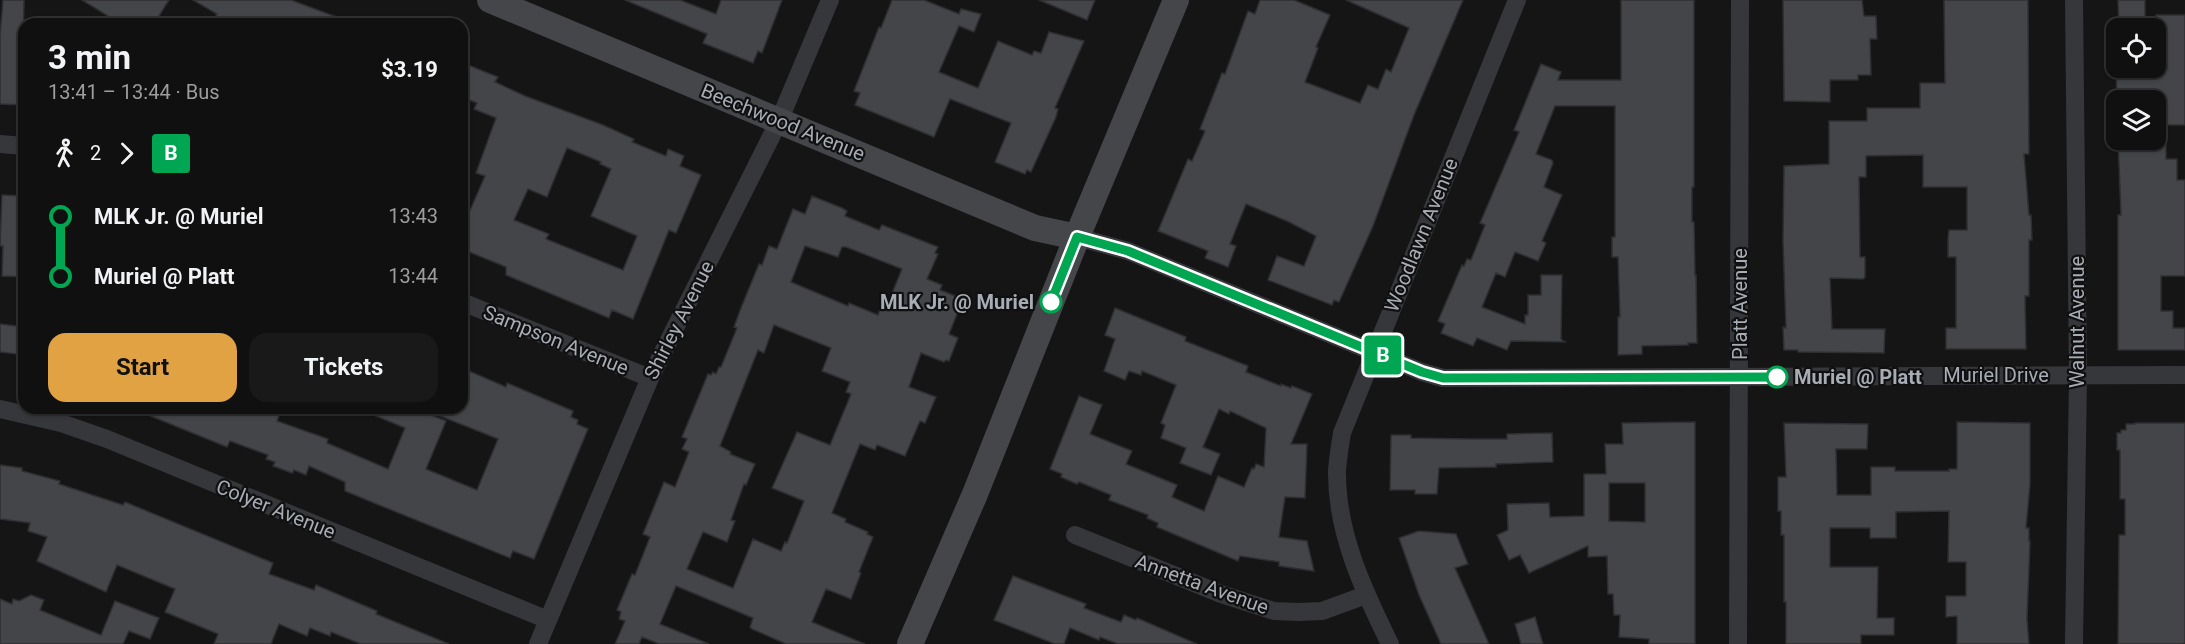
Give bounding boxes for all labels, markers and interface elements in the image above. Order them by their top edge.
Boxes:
map controls [2106,18,2166,150]
button: locate [2106,18,2166,78]
text: 3 min [48,38,131,77]
text: $3.19 [381,57,438,82]
street label: Beechwood Avenue [698,78,868,166]
text: 13:41 – 13:44 · Bus [48,80,220,104]
button: layers [2106,90,2166,150]
icon: walk [48,137,81,170]
icon: forward [110,137,143,170]
text: 2 [90,141,101,165]
text: B [164,141,178,165]
street label: Woodlawn Avenue [1379,155,1463,315]
text: MLK Jr. @ Muriel [94,204,263,229]
text: 13:43 [388,204,438,228]
street label: Platt Avenue [1728,248,1752,360]
street label: Walnut Avenue [2065,256,2089,388]
street label: Shirley Avenue [639,257,719,383]
text: Muriel @ Platt [94,264,235,289]
text: 13:44 [388,264,438,288]
place label: MLK Jr. @ Muriel [880,290,1034,314]
marker: MLK Jr. @ Muriel [1040,291,1062,313]
street label: Sampson Avenue [480,300,632,380]
button: Start [48,333,237,402]
button: Tickets [249,333,438,402]
line badge: B [1364,336,1402,374]
text: B [1376,343,1390,367]
street label: Muriel Drive [1943,363,2049,387]
place label: Muriel @ Platt [1794,365,1922,389]
marker: Muriel @ Platt [1766,366,1788,388]
street label: Colyer Avenue [213,474,339,544]
street label: Annetta Avenue [1132,549,1272,619]

